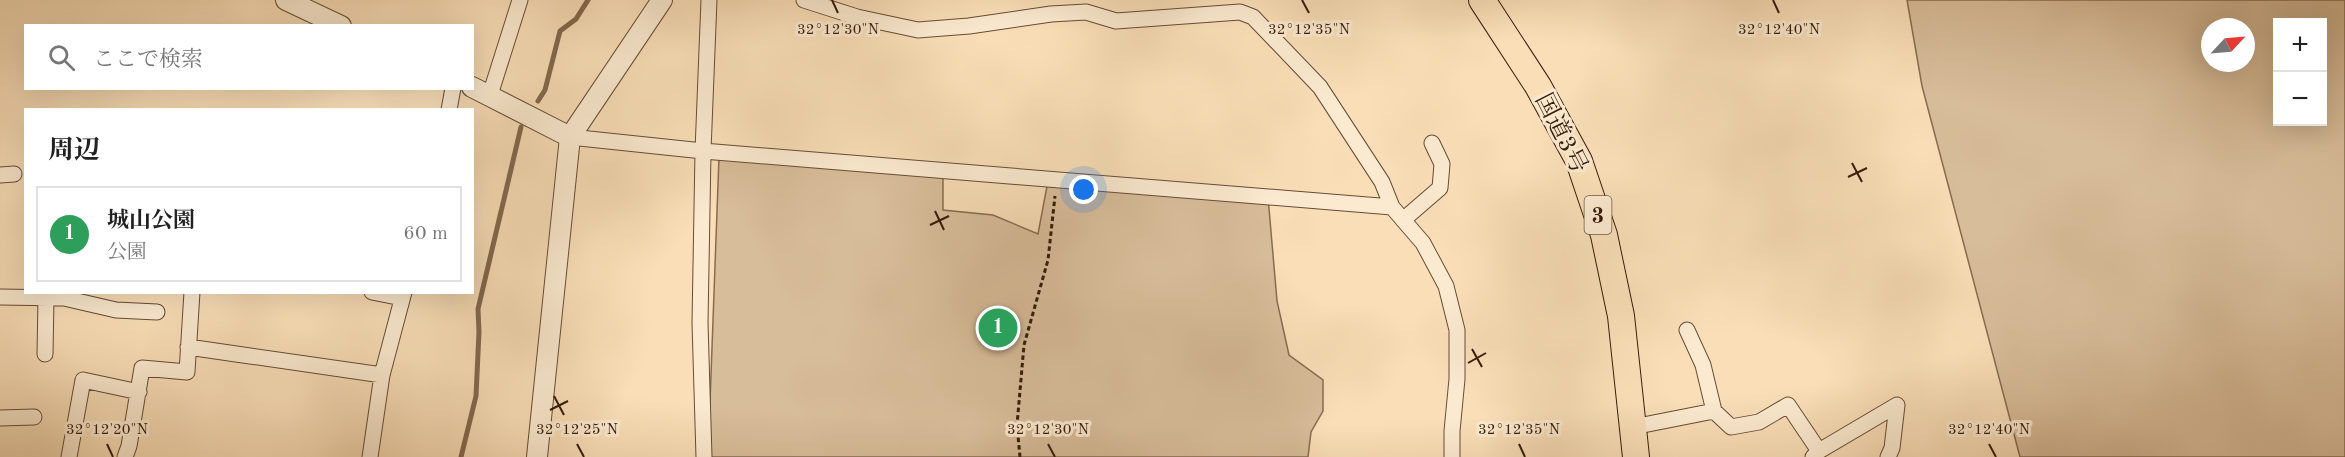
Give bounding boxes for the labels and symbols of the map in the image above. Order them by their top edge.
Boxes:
north arrow [2201,18,2255,72]
text: 32°12'30"N [797,23,879,38]
text: 32°12'35"N [1268,23,1350,38]
text: 32°12'40"N [1738,23,1820,38]
street label: 国道3号 [1530,89,1593,178]
your location [1069,175,1098,204]
road number: 3 [1584,196,1612,234]
pin: 1 [978,306,1018,350]
text: 32°12'20"N [66,423,148,438]
text: 32°12'25"N [536,423,618,438]
text: 32°12'30"N [1007,423,1089,438]
text: 32°12'35"N [1478,423,1560,438]
text: 32°12'40"N [1948,423,2030,438]

